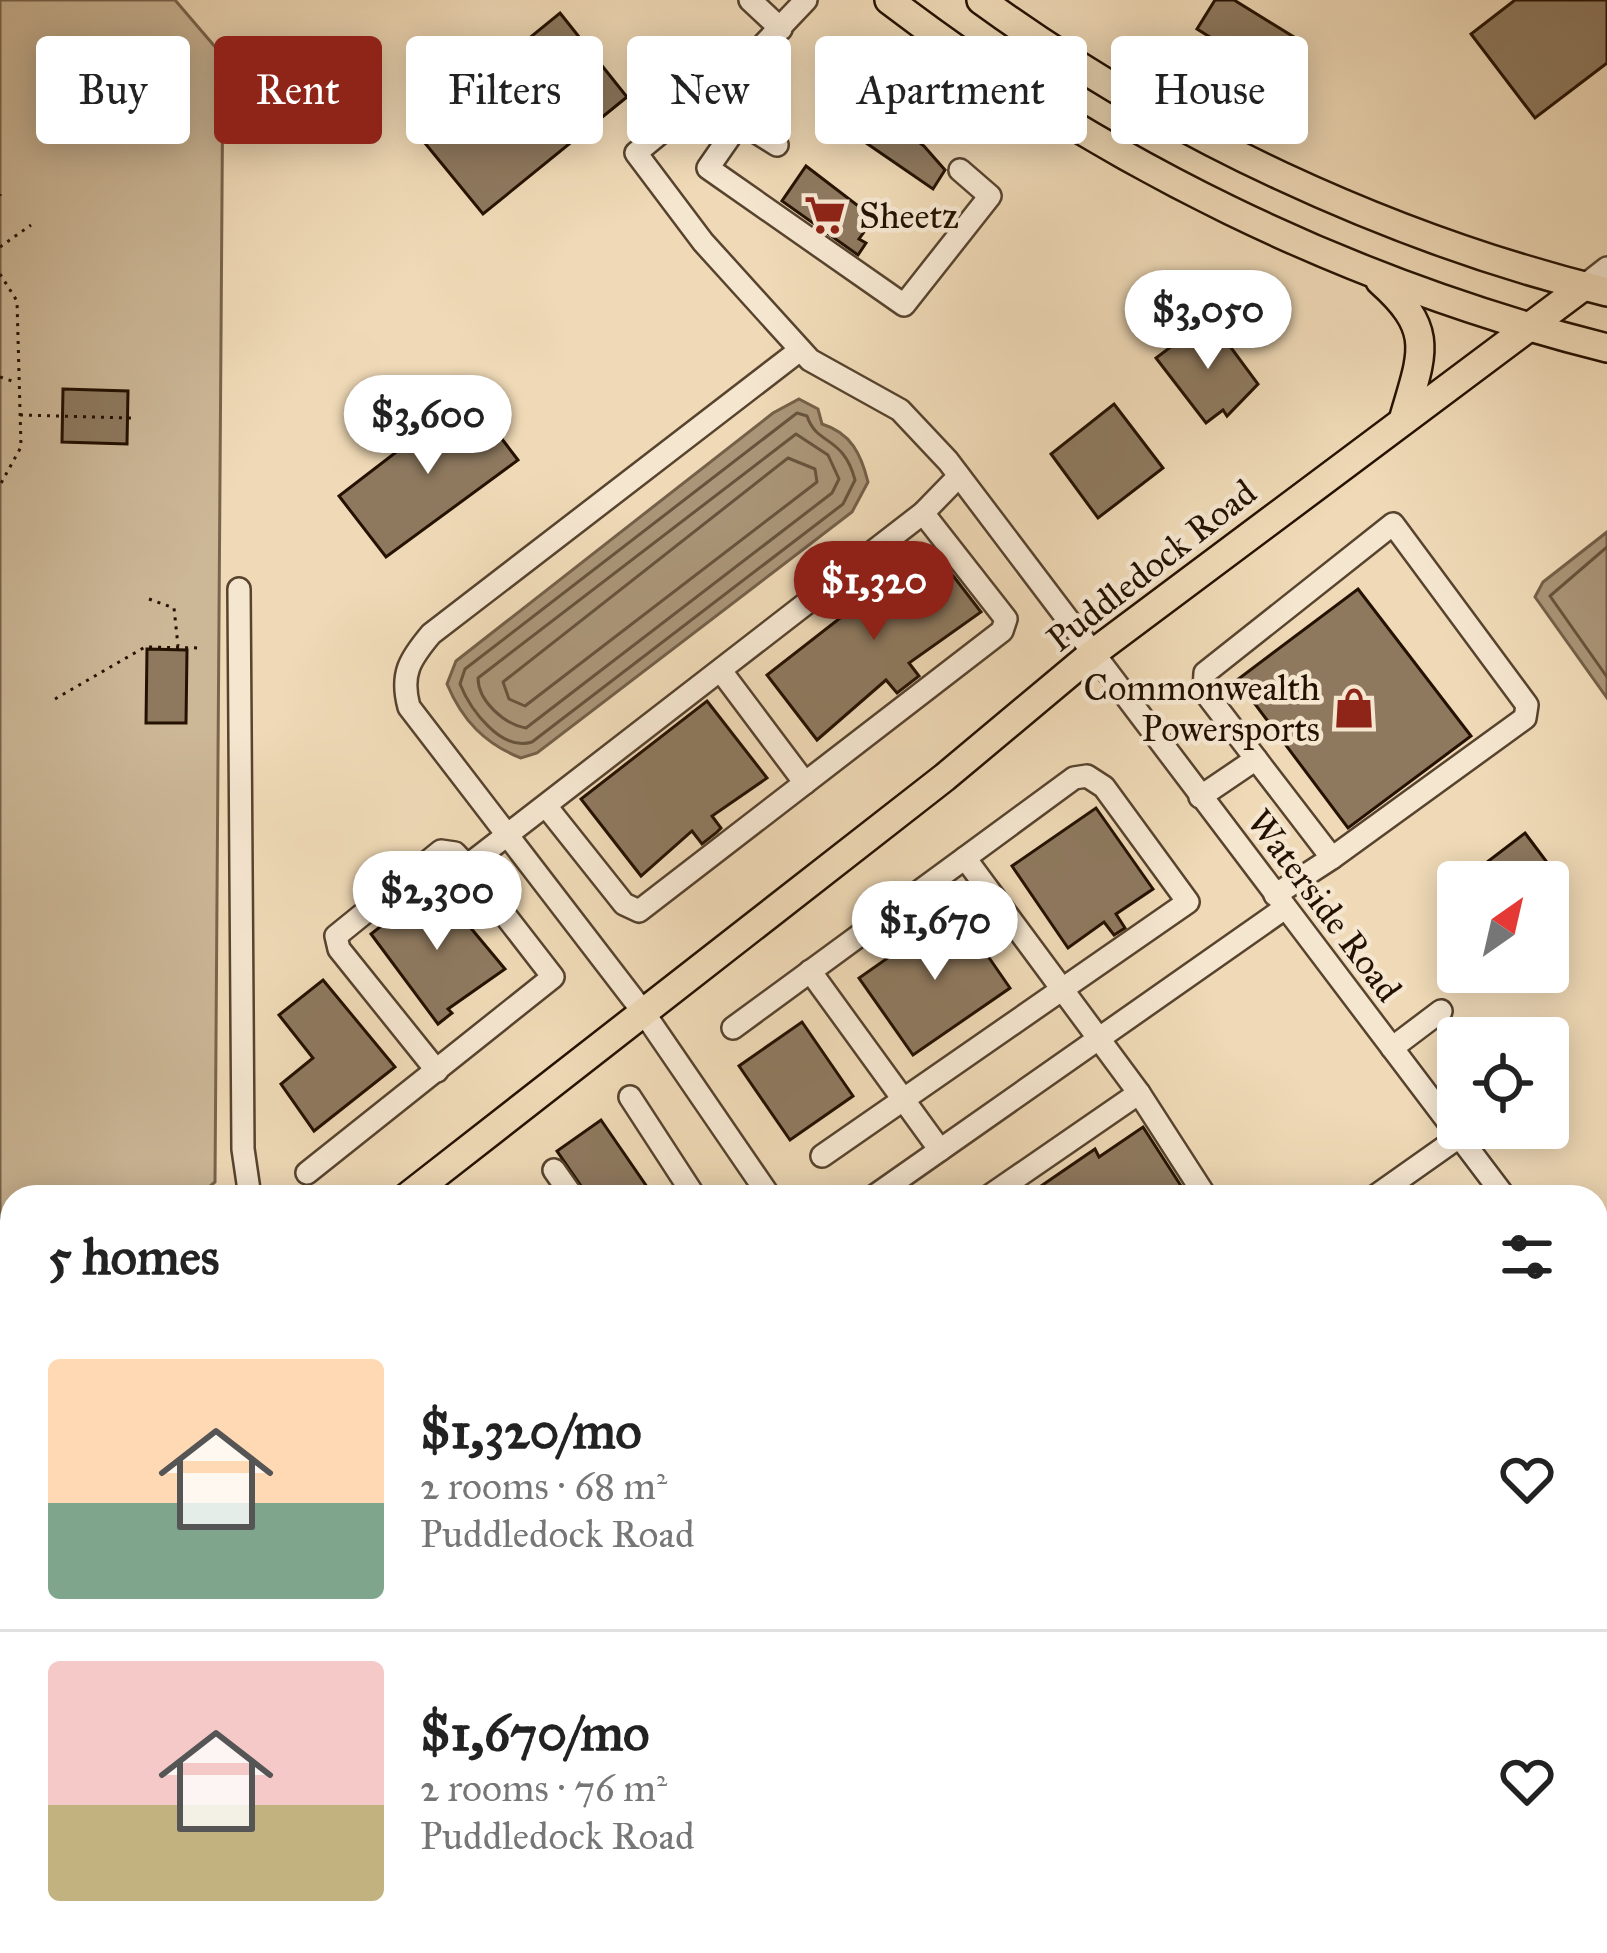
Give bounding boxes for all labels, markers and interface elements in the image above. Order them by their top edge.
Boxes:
chip: Buy [36,36,190,144]
chip: Rent [214,36,382,144]
chip: Filters [406,36,603,144]
chip: New [627,36,791,144]
chip: Apartment [815,36,1087,144]
chip: House [1111,36,1308,144]
supermarket icon: Sheetz [802,192,848,238]
place label: Sheetz [859,194,959,238]
pin: $3,050 [1110,270,1306,372]
text: $3,050 [1152,285,1264,333]
pin: $3,600 [330,375,526,477]
text: $3,600 [371,390,485,438]
street label: Puddledock Road [1038,470,1265,661]
pin: $1,320 [776,541,972,643]
text: $1,320 [821,556,927,604]
place label: Commonwealth Powersports [1083,666,1320,751]
shop icon: Commonwealth Powersports [1331,685,1377,731]
street label: Waterside Road [1238,801,1411,1010]
pin: $2,300 [339,851,535,953]
north arrow [1437,861,1569,993]
map controls [1437,861,1569,1149]
text: $2,300 [380,866,494,914]
pin: $1,670 [837,881,1033,983]
text: $1,670 [879,896,991,944]
button: locate [1437,1017,1569,1149]
icon: filters [1494,1224,1560,1290]
text: 5 homes [48,1226,219,1288]
text: $1,320/mo [420,1400,642,1462]
icon: home [144,1407,288,1551]
icon: heart [1494,1446,1560,1512]
text: 2 rooms · 68 m² [420,1462,667,1510]
text: Puddledock Road [420,1510,695,1558]
text: $1,670/mo [420,1702,649,1764]
icon: home [144,1709,288,1853]
icon: heart [1494,1748,1560,1814]
text: 2 rooms · 76 m² [420,1764,667,1812]
text: Puddledock Road [420,1812,695,1860]

